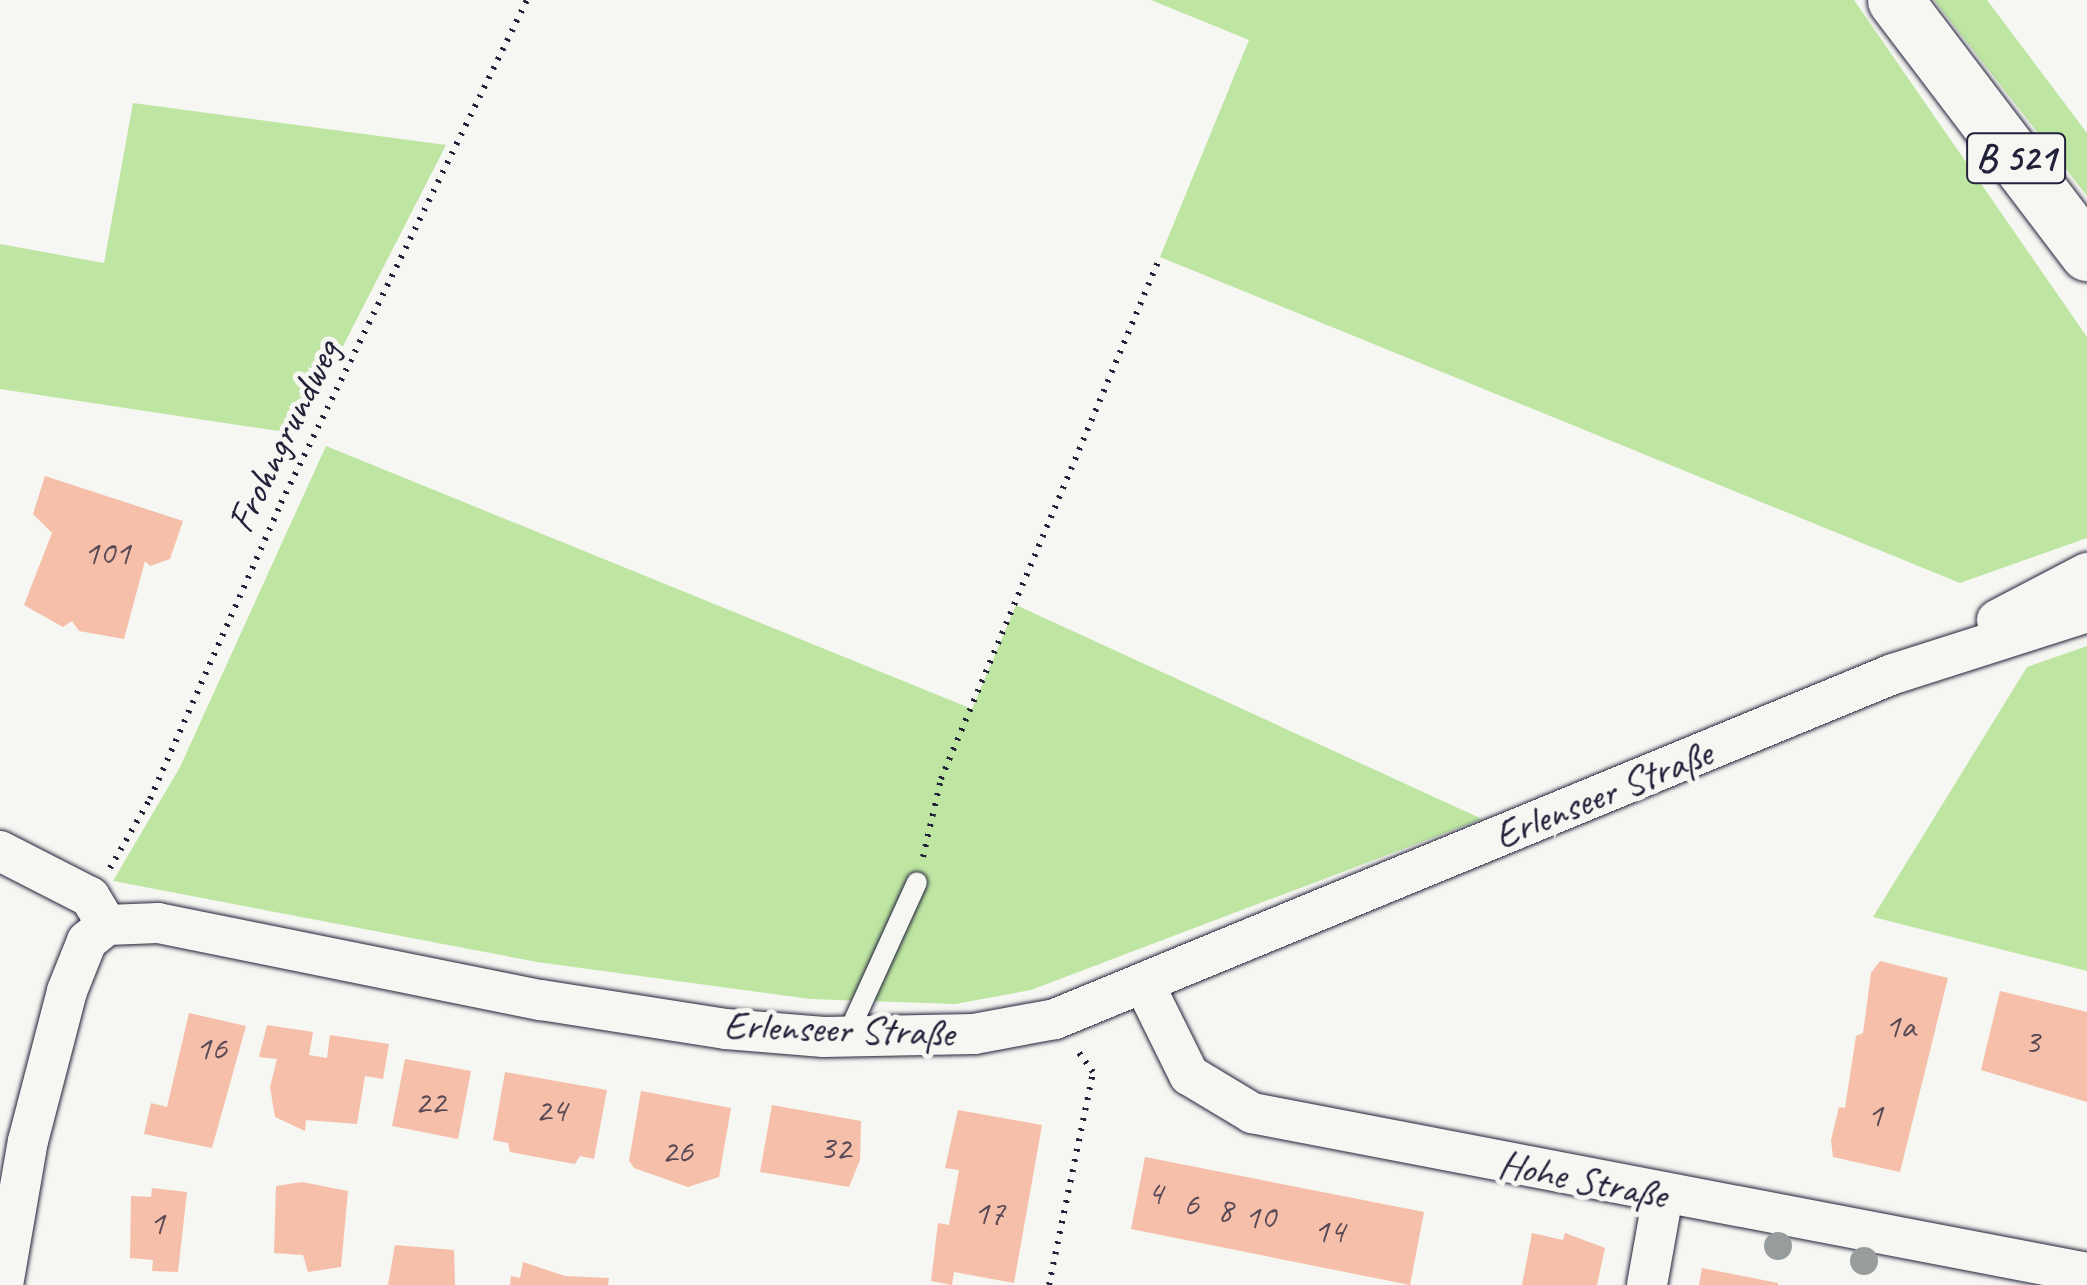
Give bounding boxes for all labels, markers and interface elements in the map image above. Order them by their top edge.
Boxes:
road number: B 521 [1966,125,2066,191]
street label: Frohngrundweg [216,332,350,540]
house number: 101 [83,532,131,574]
street label: Erlenseer Straße [1487,728,1719,860]
street label: Erlenseer Straße [723,1001,955,1057]
house number: 1a [1884,1005,1916,1047]
house number: 3 [2024,1021,2040,1063]
house number: 16 [195,1027,227,1069]
house number: 22 [414,1081,446,1123]
house number: 24 [535,1089,567,1131]
house number: 1 [1867,1094,1883,1136]
house number: 32 [819,1127,851,1169]
house number: 26 [661,1130,693,1172]
street label: Hohe Straße [1494,1139,1672,1219]
house number: 4 [1147,1172,1163,1214]
house number: 6 [1183,1183,1199,1225]
house number: 8 [1217,1189,1233,1231]
house number: 17 [973,1192,1005,1234]
house number: 10 [1244,1196,1276,1238]
house number: 1 [149,1202,165,1244]
house number: 14 [1313,1210,1345,1252]

